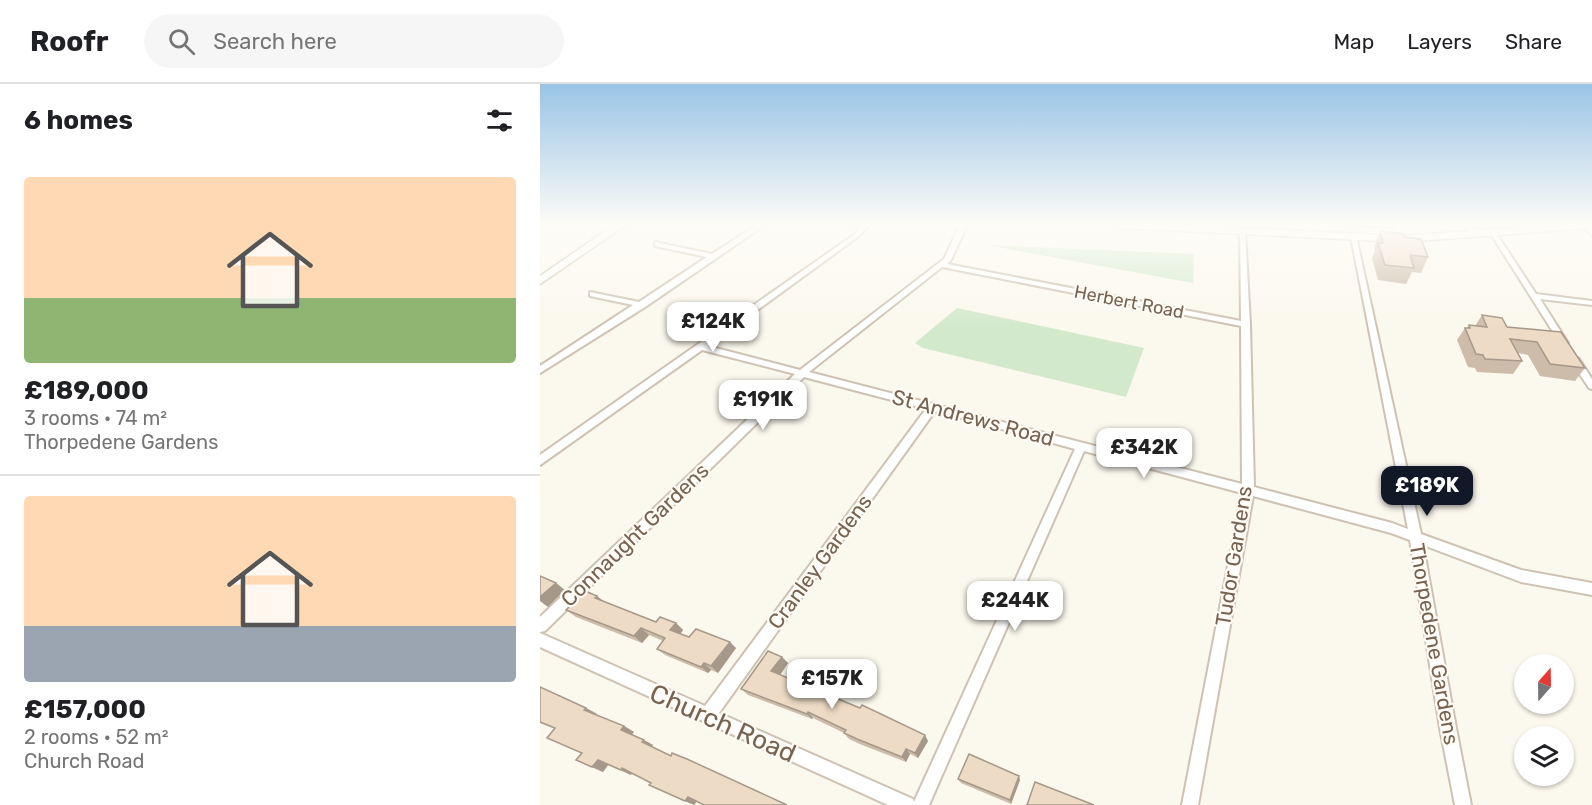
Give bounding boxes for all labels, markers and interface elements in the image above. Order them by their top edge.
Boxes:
search box [144,14,564,68]
text: Roofr [30,25,108,58]
icon: search [165,25,198,58]
text: Search here [213,28,337,55]
text: Map [1333,29,1374,54]
text: Layers [1407,29,1472,54]
text: Share [1505,29,1562,54]
icon: filters [483,104,516,137]
text: 6 homes [24,105,133,136]
icon: home [216,216,324,324]
street label: Herbert Road [1072,281,1186,323]
pin: £124K [671,302,755,353]
text: £124K [681,309,745,333]
text: £189,000 [24,375,149,406]
pin: £191K [721,380,805,431]
street label: St Andrews Road [889,384,1057,451]
text: £191K [733,387,793,411]
text: 3 rooms · 74 m² [24,406,167,430]
pin: £342K [1102,428,1186,479]
text: Thorpedene Gardens [24,430,218,454]
text: £342K [1110,435,1178,459]
street label: Connaught Gardens [556,458,714,612]
pin: £189K [1385,466,1469,517]
text: £189K [1395,473,1459,497]
street label: Tudor Gardens [1210,484,1257,628]
street label: Cranley Gardens [762,490,877,634]
icon: home [216,535,324,643]
street label: Thorpedene Gardens [1404,541,1465,747]
pin: £244K [973,581,1057,632]
text: £244K [981,588,1049,612]
north arrow [1514,654,1574,714]
map controls [1514,654,1574,786]
pin: £157K [790,659,874,710]
text: £157K [801,666,863,690]
street label: Church Road [645,677,801,769]
text: £157,000 [24,694,146,725]
text: 2 rooms · 52 m² [24,725,169,749]
button: layers [1514,726,1574,786]
text: Church Road [24,749,144,773]

